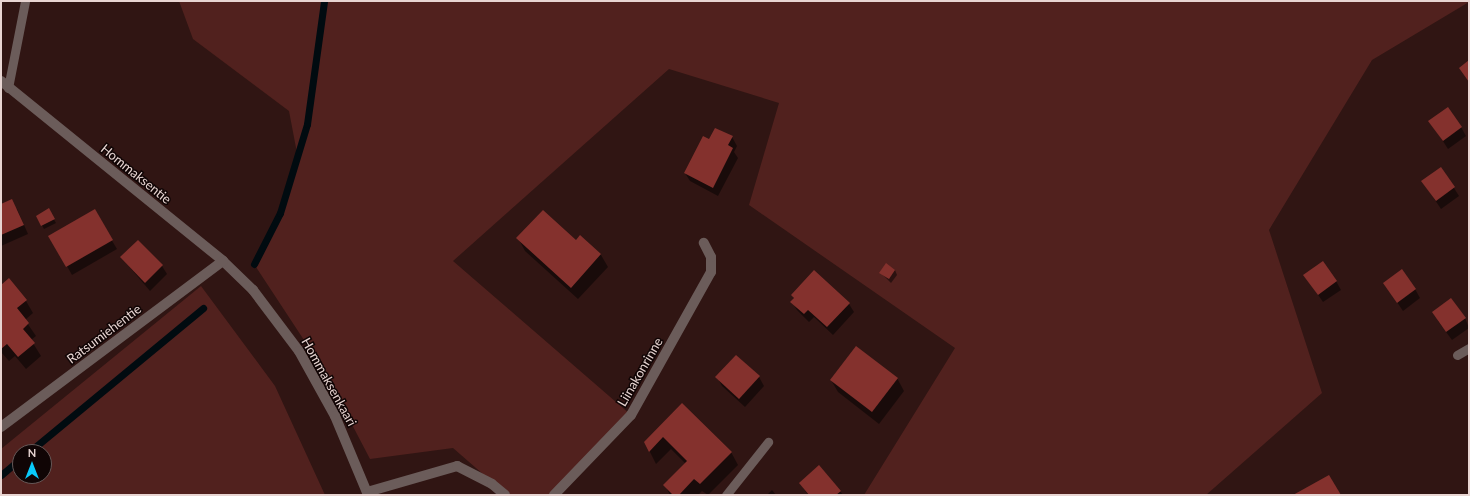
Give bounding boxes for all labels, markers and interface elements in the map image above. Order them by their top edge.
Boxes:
street label: Hommaksentie [98,141,174,207]
street label: Ratsumiehentie [64,301,144,367]
street label: Hommaksenkaari [298,335,360,429]
street label: Liinakonrinne [614,335,666,409]
north arrow [12,444,52,484]
text: N [28,446,36,459]

